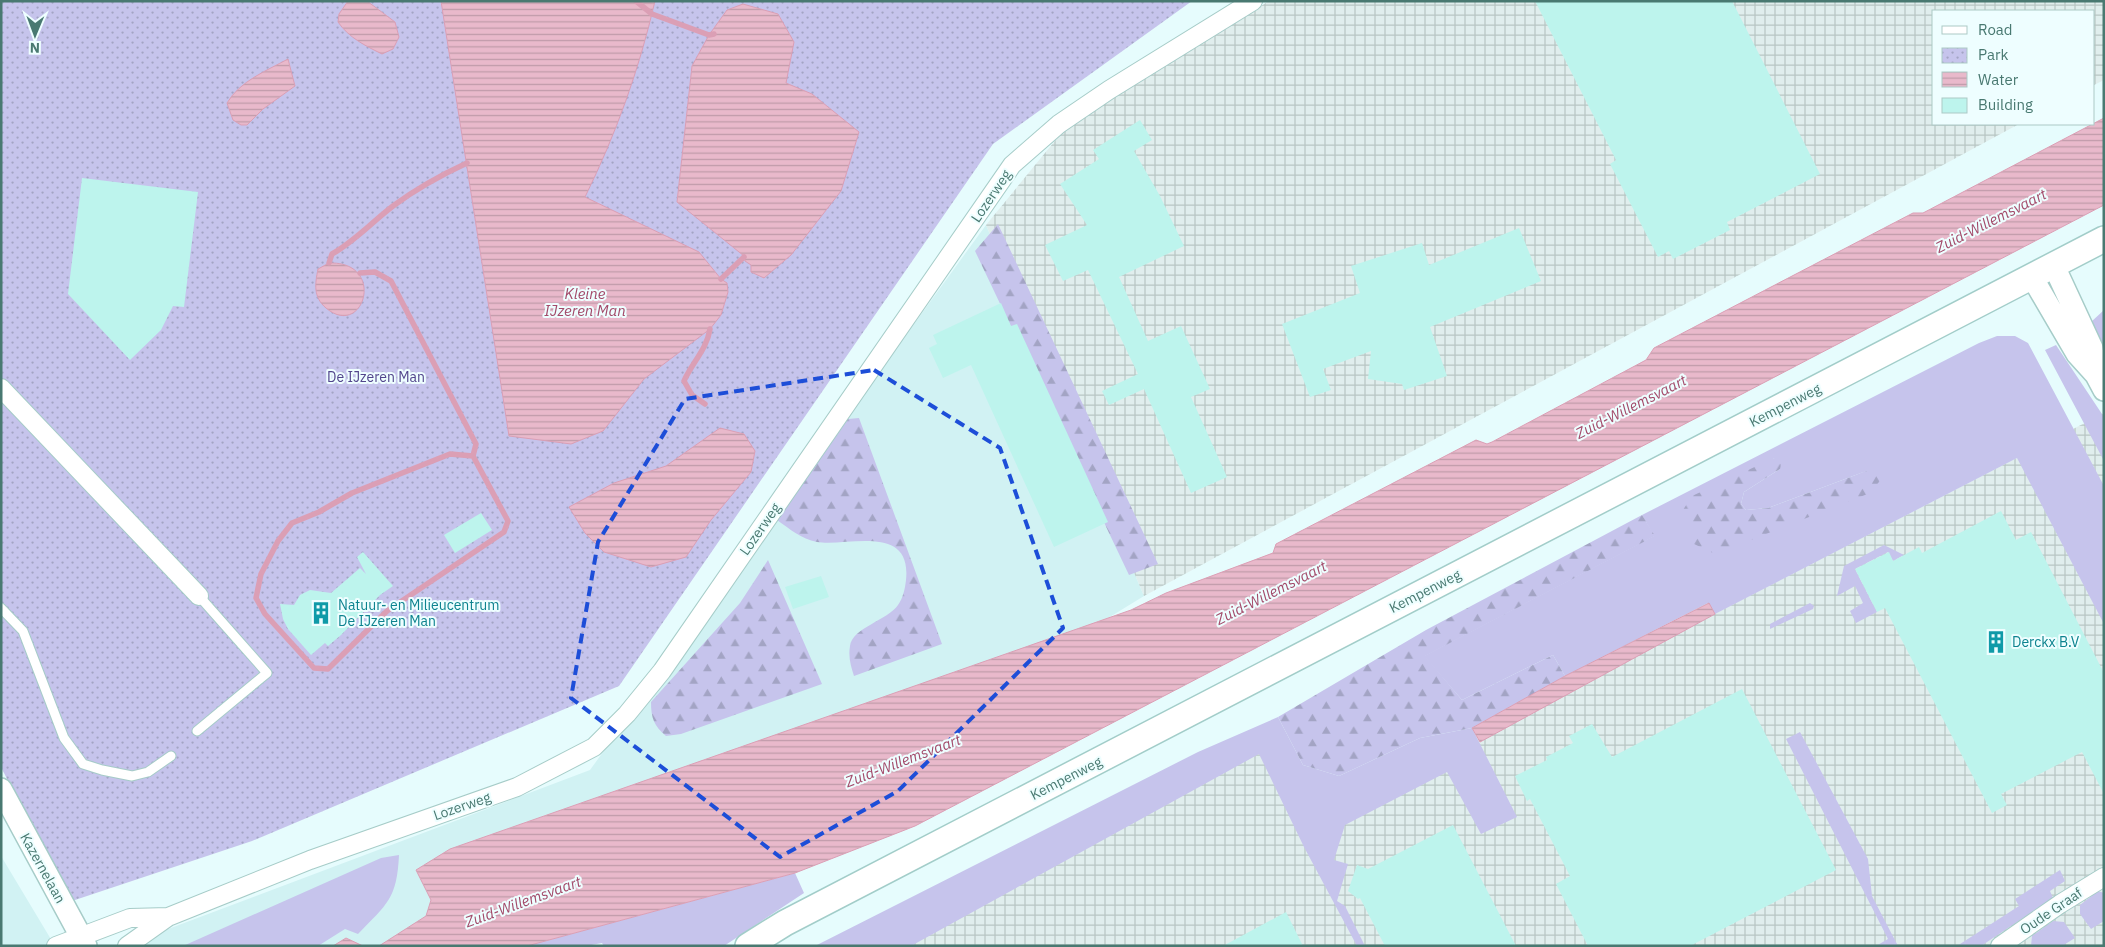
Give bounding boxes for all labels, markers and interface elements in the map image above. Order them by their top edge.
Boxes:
north arrow [10,10,60,60]
legend [1932,10,2095,125]
text: Road [1978,20,2013,39]
text: N [30,39,40,57]
text: Park [1978,45,2008,64]
text: Water [1978,70,2019,89]
text: Building [1978,95,2033,114]
street label: Lozerweg [967,166,1015,226]
water label: Zuid-Willemsvaart [1931,184,2050,257]
water label: Kleine IJzeren Man [544,284,626,320]
park label: De IJzeren Man [327,368,425,386]
water label: Zuid-Willemsvaart [1571,370,1690,443]
street label: Kempenweg [1746,379,1824,431]
street label: Lozerweg [736,499,785,559]
water label: Zuid-Willemsvaart [1211,556,1330,629]
street label: Kempenweg [1386,565,1464,617]
place label: Natuur- en Milieucentrum De IJzeren Man [338,596,500,630]
building icon: Natuur- en Milieucentrum De IJzeren Man [308,600,334,626]
building icon: Derckx B.V [1983,629,2009,655]
place label: Derckx B.V [2012,633,2080,651]
water label: Zuid-Willemsvaart [842,729,964,792]
street label: Kempenweg [1027,752,1105,804]
street label: Lozerweg [431,788,494,824]
street label: Kazernelaan [16,830,70,906]
water label: Zuid-Willemsvaart [461,871,584,932]
street label: Oude Graaf [2016,883,2086,938]

